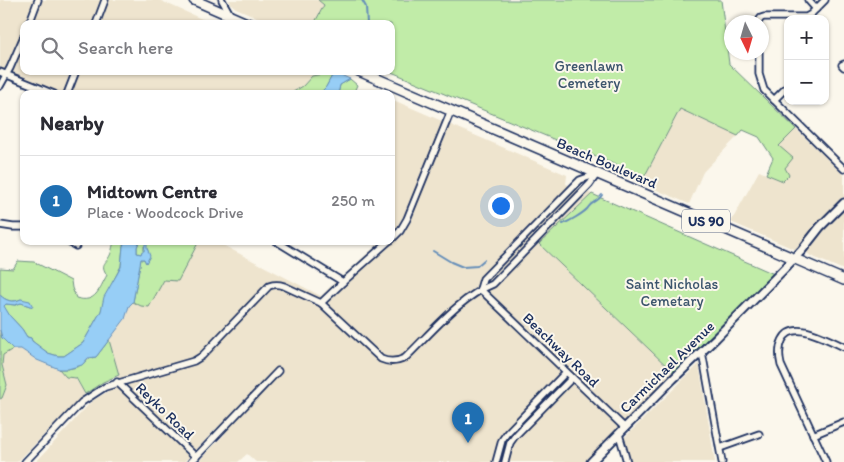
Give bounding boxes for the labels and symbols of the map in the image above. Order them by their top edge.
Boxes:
north arrow [724,15,769,60]
park label: Greenlawn Cemetery [555,57,623,92]
street label: Beach Boulevard [554,134,660,192]
your location [488,193,514,219]
road number: US 90 [682,210,730,232]
park label: Saint Nicholas Cemetary [626,275,719,310]
street label: Beachway Road [519,309,603,391]
street label: Carmichael Avenue [616,317,718,417]
street label: Reyko Road [132,379,198,443]
pin: 1 [452,402,484,443]

